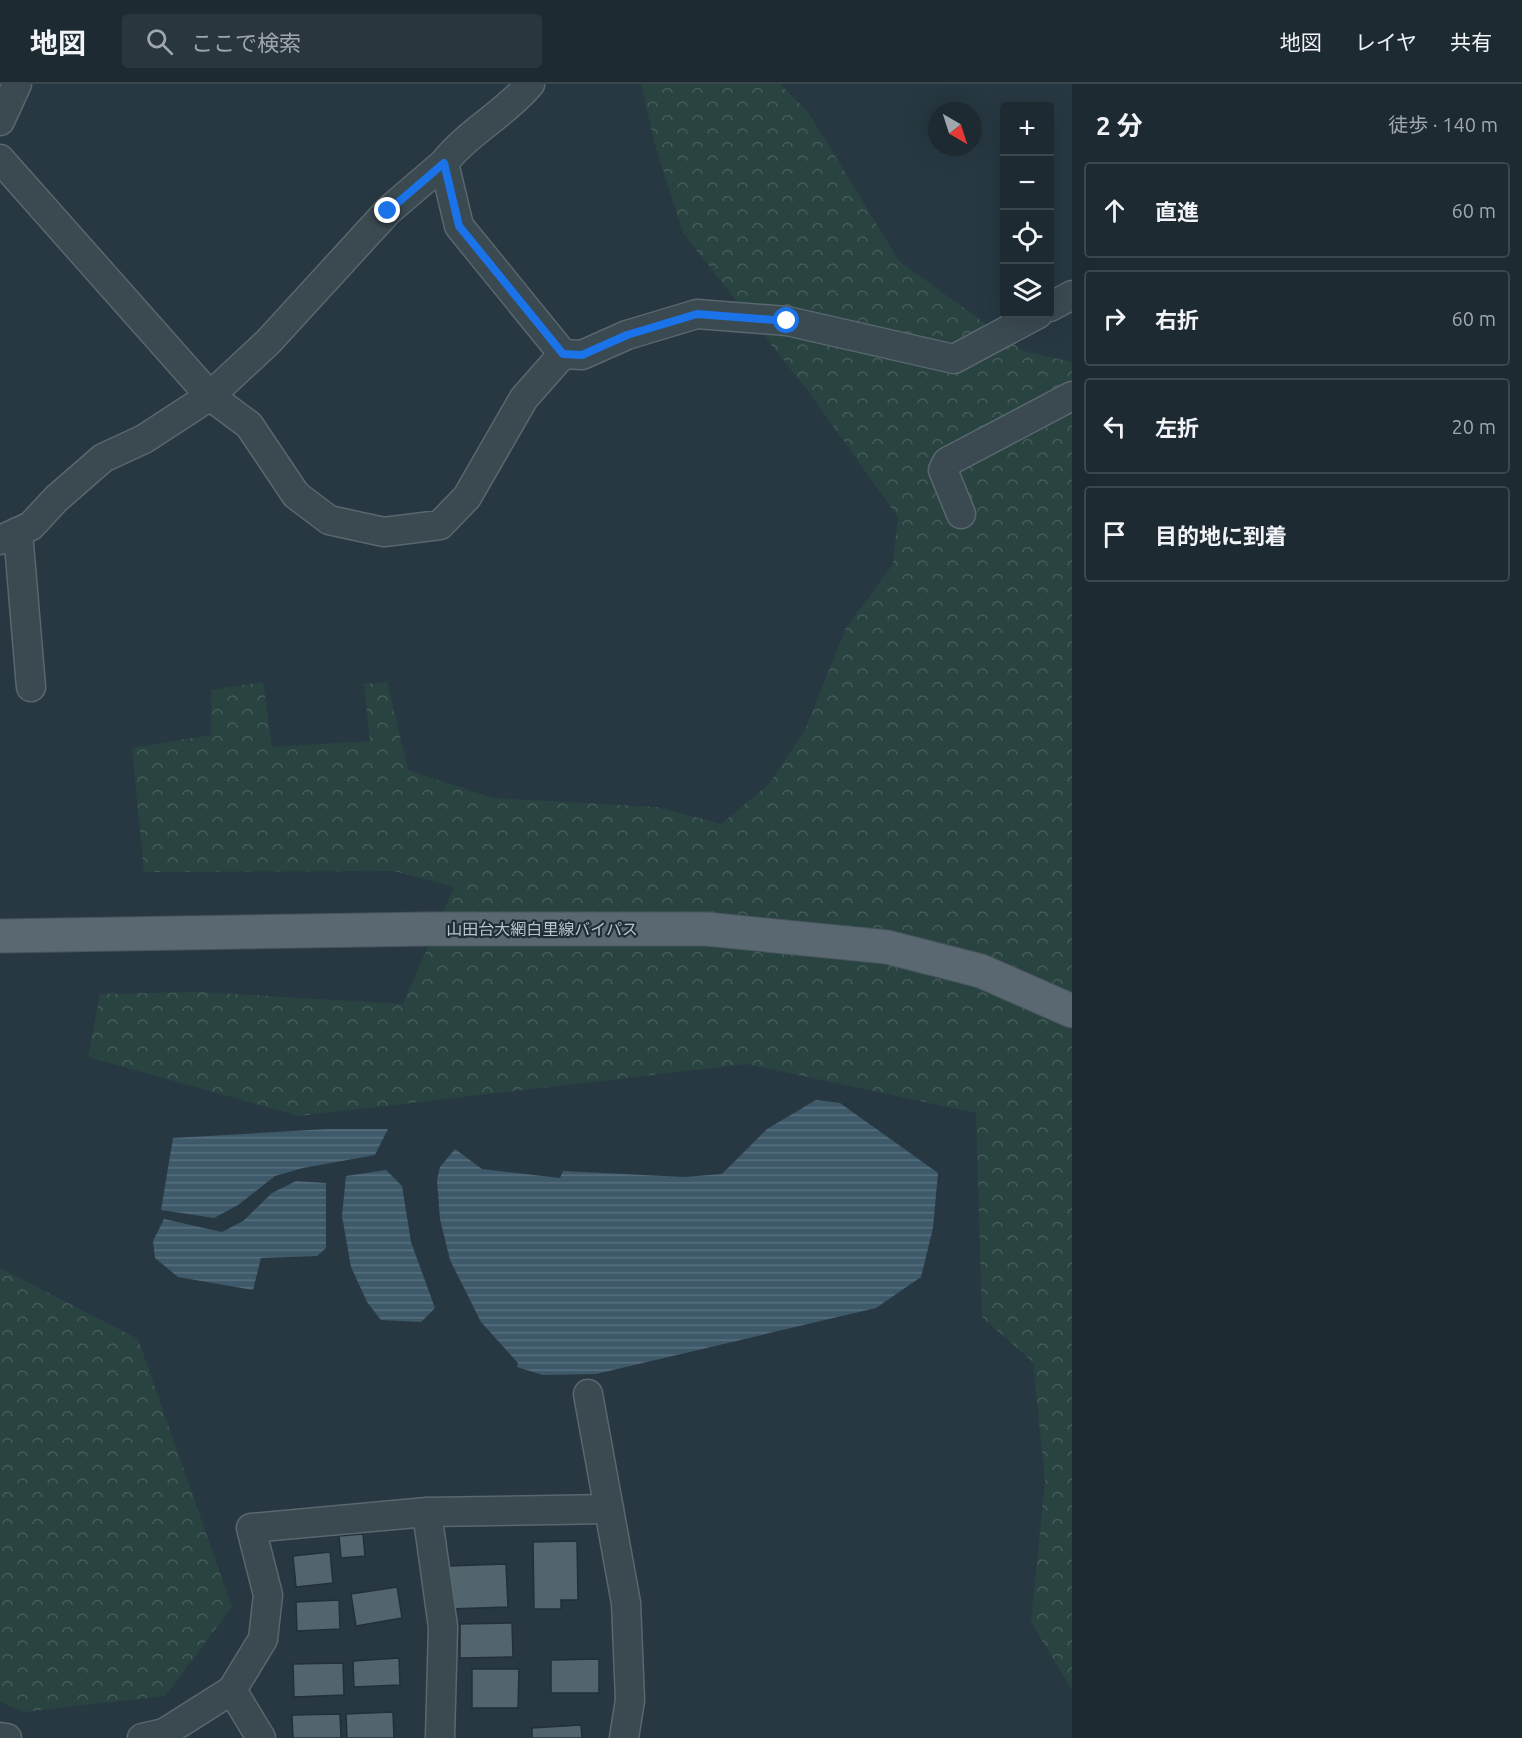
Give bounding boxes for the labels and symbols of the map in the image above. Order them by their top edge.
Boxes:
north arrow [928,102,982,156]
route end [374,197,400,223]
route start [773,307,799,333]
street label: 山田台大網白里線バイパス [446,920,638,938]

